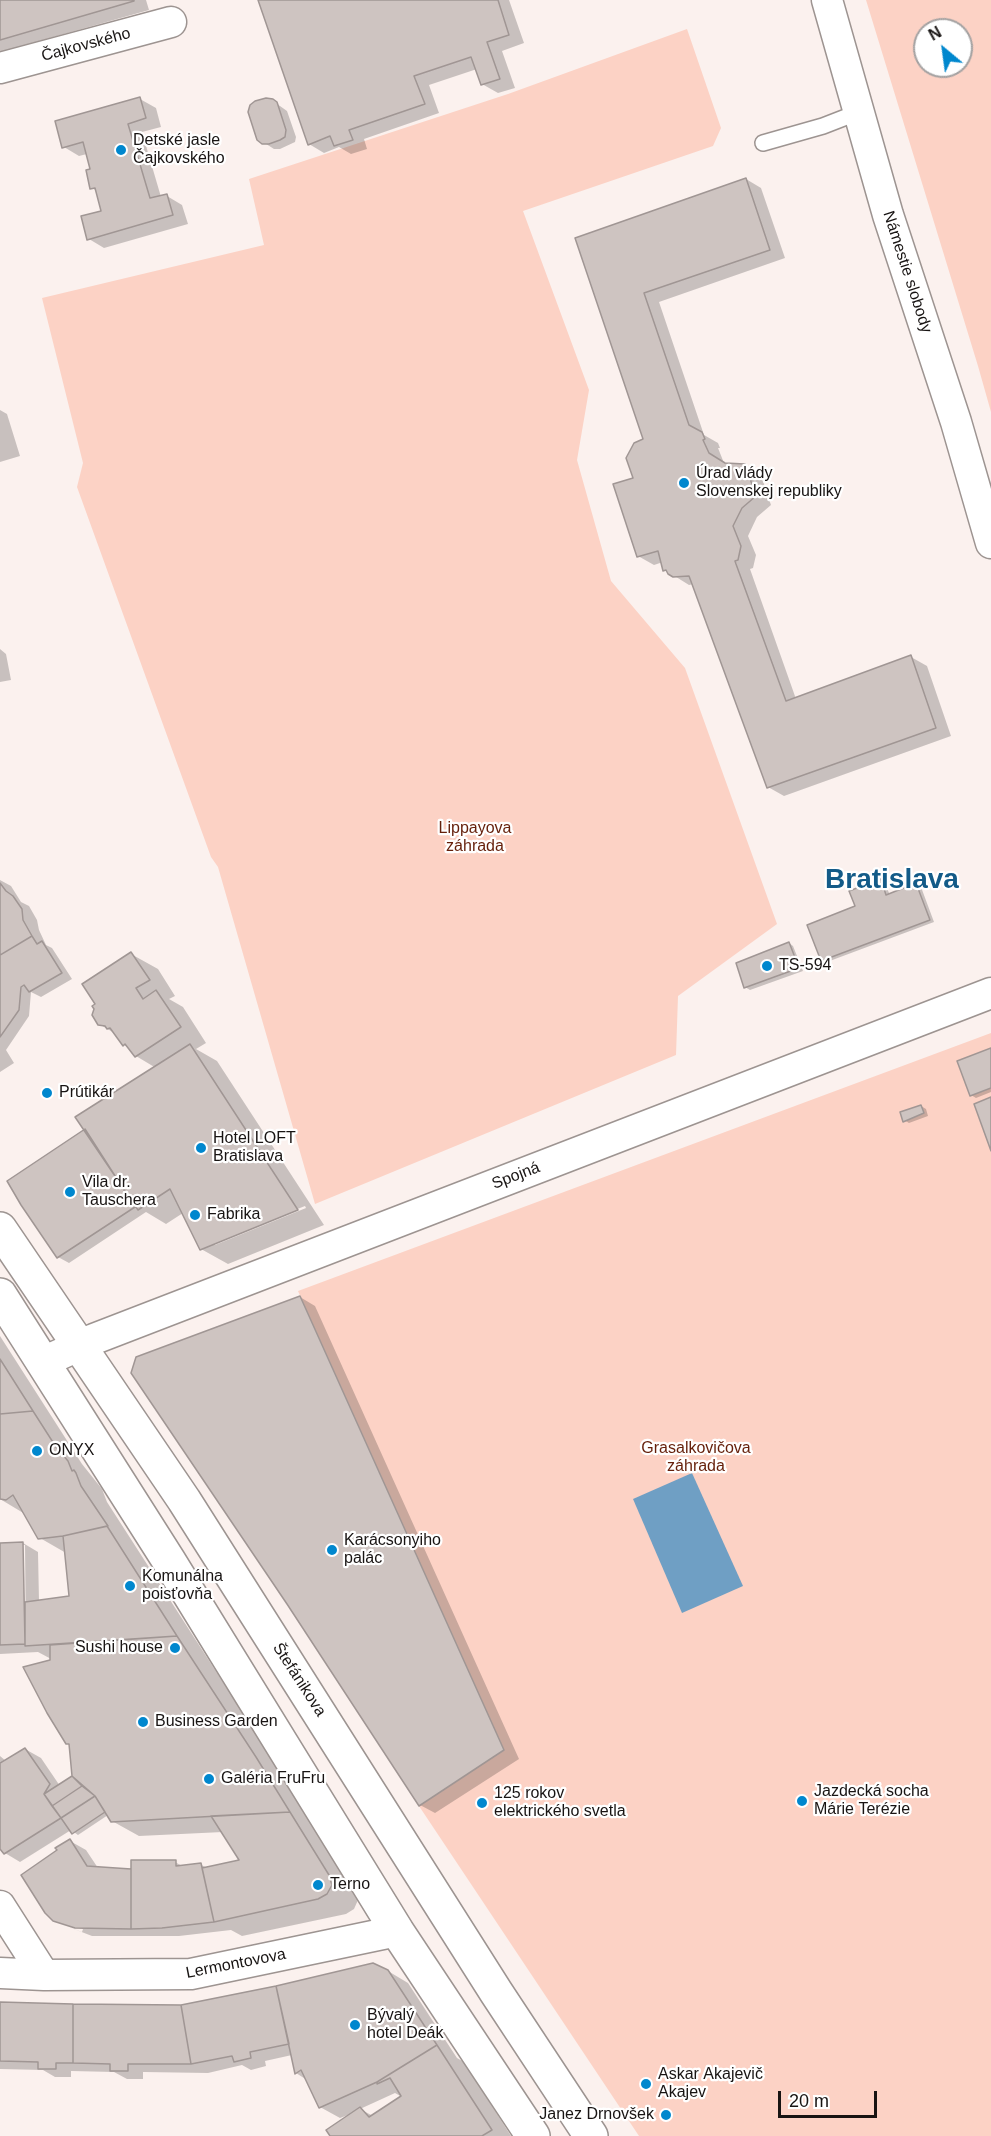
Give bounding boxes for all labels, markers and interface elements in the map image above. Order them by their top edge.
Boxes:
north arrow [913,18,973,78]
text: N [926,23,944,44]
street label: Čajkovského [39,24,133,66]
place label: Detské jasle Čajkovského [133,131,225,169]
marker: Detské jasle Čajkovského [114,143,128,157]
street label: Námestie slobody [878,209,936,335]
place label: Úrad vlády Slovenskej republiky [696,464,842,502]
marker: Úrad vlády Slovenskej republiky [677,476,691,490]
park label: Lippayova záhrada [439,819,511,857]
district label: Bratislava [825,863,959,897]
place label: TS-594 [779,956,831,976]
marker: TS-594 [760,959,774,973]
place label: Prútikár [59,1083,114,1103]
marker: Prútikár [40,1086,54,1100]
place label: Hotel LOFT Bratislava [213,1129,296,1167]
marker: Hotel LOFT Bratislava [194,1141,208,1155]
street label: Spojná [489,1158,543,1194]
place label: Vila dr. Tauschera [82,1173,156,1211]
marker: Vila dr. Tauschera [63,1185,77,1199]
place label: Fabrika [207,1205,260,1225]
marker: Fabrika [188,1208,202,1222]
park label: Grasalkovičova záhrada [641,1439,751,1477]
place label: ONYX [49,1441,94,1461]
marker: ONYX [30,1444,44,1458]
place label: Karácsonyiho palác [344,1531,441,1569]
marker: Karácsonyiho palác [325,1543,339,1557]
place label: Komunálna poisťovňa [142,1567,223,1605]
marker: Komunálna poisťovňa [123,1579,137,1593]
place label: Sushi house [75,1638,163,1658]
street label: Štefánikova [268,1640,330,1720]
marker: Sushi house [168,1641,182,1655]
place label: Business Garden [155,1712,278,1732]
marker: Business Garden [136,1715,150,1729]
place label: Galéria FruFru [221,1769,325,1789]
marker: Galéria FruFru [202,1772,216,1786]
place label: Jazdecká socha Márie Terézie [814,1782,929,1820]
place label: 125 rokov elektrického svetla [494,1784,626,1822]
marker: Jazdecká socha Márie Terézie [795,1794,809,1808]
marker: 125 rokov elektrického svetla [475,1796,489,1810]
place label: Terno [330,1875,370,1895]
marker: Terno [311,1878,325,1892]
street label: Lermontovova [184,1945,288,1983]
place label: Bývalý hotel Deák [367,2006,443,2044]
marker: Bývalý hotel Deák [348,2018,362,2032]
place label: Askar Akajevič Akajev [658,2065,763,2103]
marker: Askar Akajevič Akajev [639,2077,653,2091]
scale bar [781,2079,880,2117]
text: 20 m [789,2091,829,2111]
place label: Janez Drnovšek [539,2105,654,2125]
marker: Janez Drnovšek [659,2108,673,2122]

